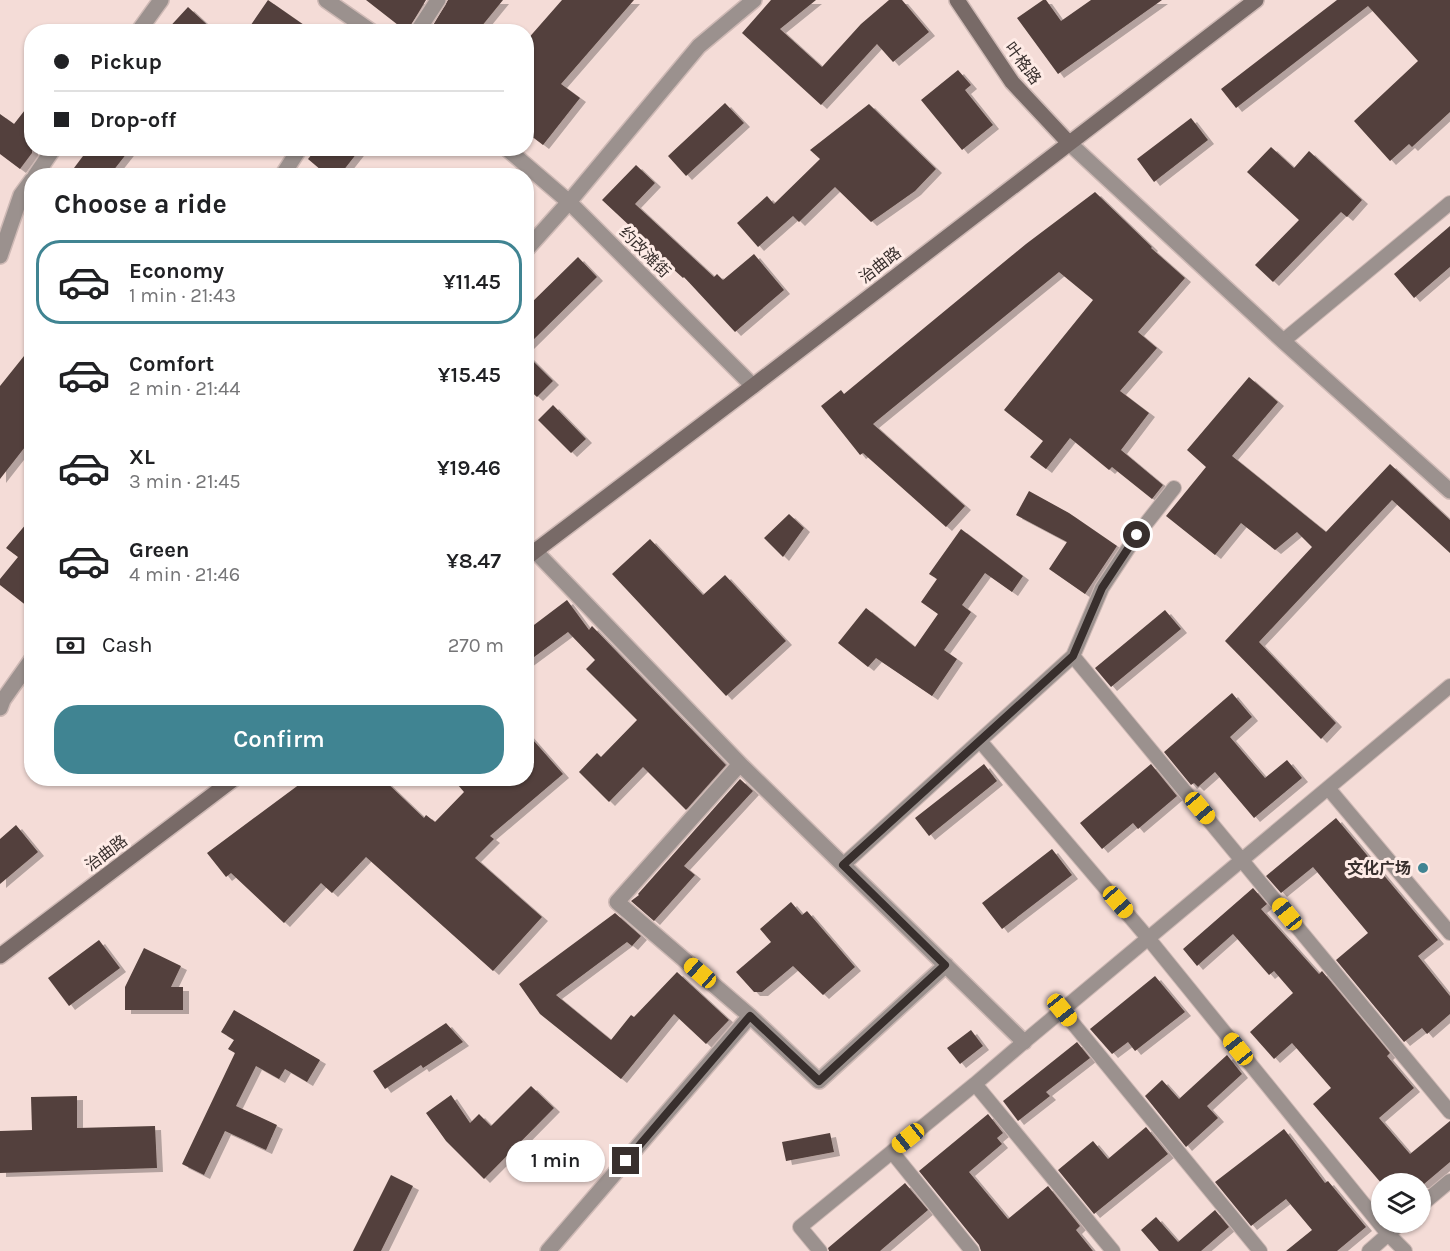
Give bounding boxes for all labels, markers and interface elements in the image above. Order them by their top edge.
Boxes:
street label: 叶格路 [1001,38,1045,88]
text: Pickup [90,49,162,75]
text: Drop-off [90,107,176,133]
text: Choose a ride [54,188,227,220]
street label: 约改滩街 [616,223,674,281]
street label: 治曲路 [855,243,905,287]
icon: car [57,255,111,309]
text: Economy [129,258,224,284]
text: ¥11.45 [443,269,501,295]
text: 1 min · 21:43 [129,284,236,307]
icon: car [57,348,111,402]
text: Comfort [129,351,214,377]
text: ¥15.45 [438,362,501,388]
text: 2 min · 21:44 [129,377,240,400]
icon: car [57,441,111,495]
text: XL [129,444,155,470]
text: ¥19.46 [437,455,501,481]
text: 3 min · 21:45 [129,470,241,493]
route start [1123,521,1150,548]
icon: car [57,534,111,588]
text: Green [129,537,190,563]
text: ¥8.47 [446,548,501,574]
text: 4 min · 21:46 [129,563,240,586]
icon: cash [54,629,87,662]
text: Cash [102,632,152,658]
text: 270 m [448,634,504,657]
button: Confirm [54,705,504,774]
car [1182,788,1218,828]
street label: 治曲路 [81,831,131,875]
place label: 文化广场 [1347,859,1411,878]
marker: 文化广场 [1416,861,1430,875]
car [1099,883,1137,921]
car [1269,894,1305,934]
car [681,954,719,992]
car [1044,990,1080,1030]
car [1220,1029,1256,1069]
car [888,1120,928,1156]
callout: 1 min [506,1140,605,1182]
route end [612,1147,639,1174]
text: 1 min [531,1149,580,1172]
map controls [1371,1173,1431,1233]
button: layers [1371,1173,1431,1233]

